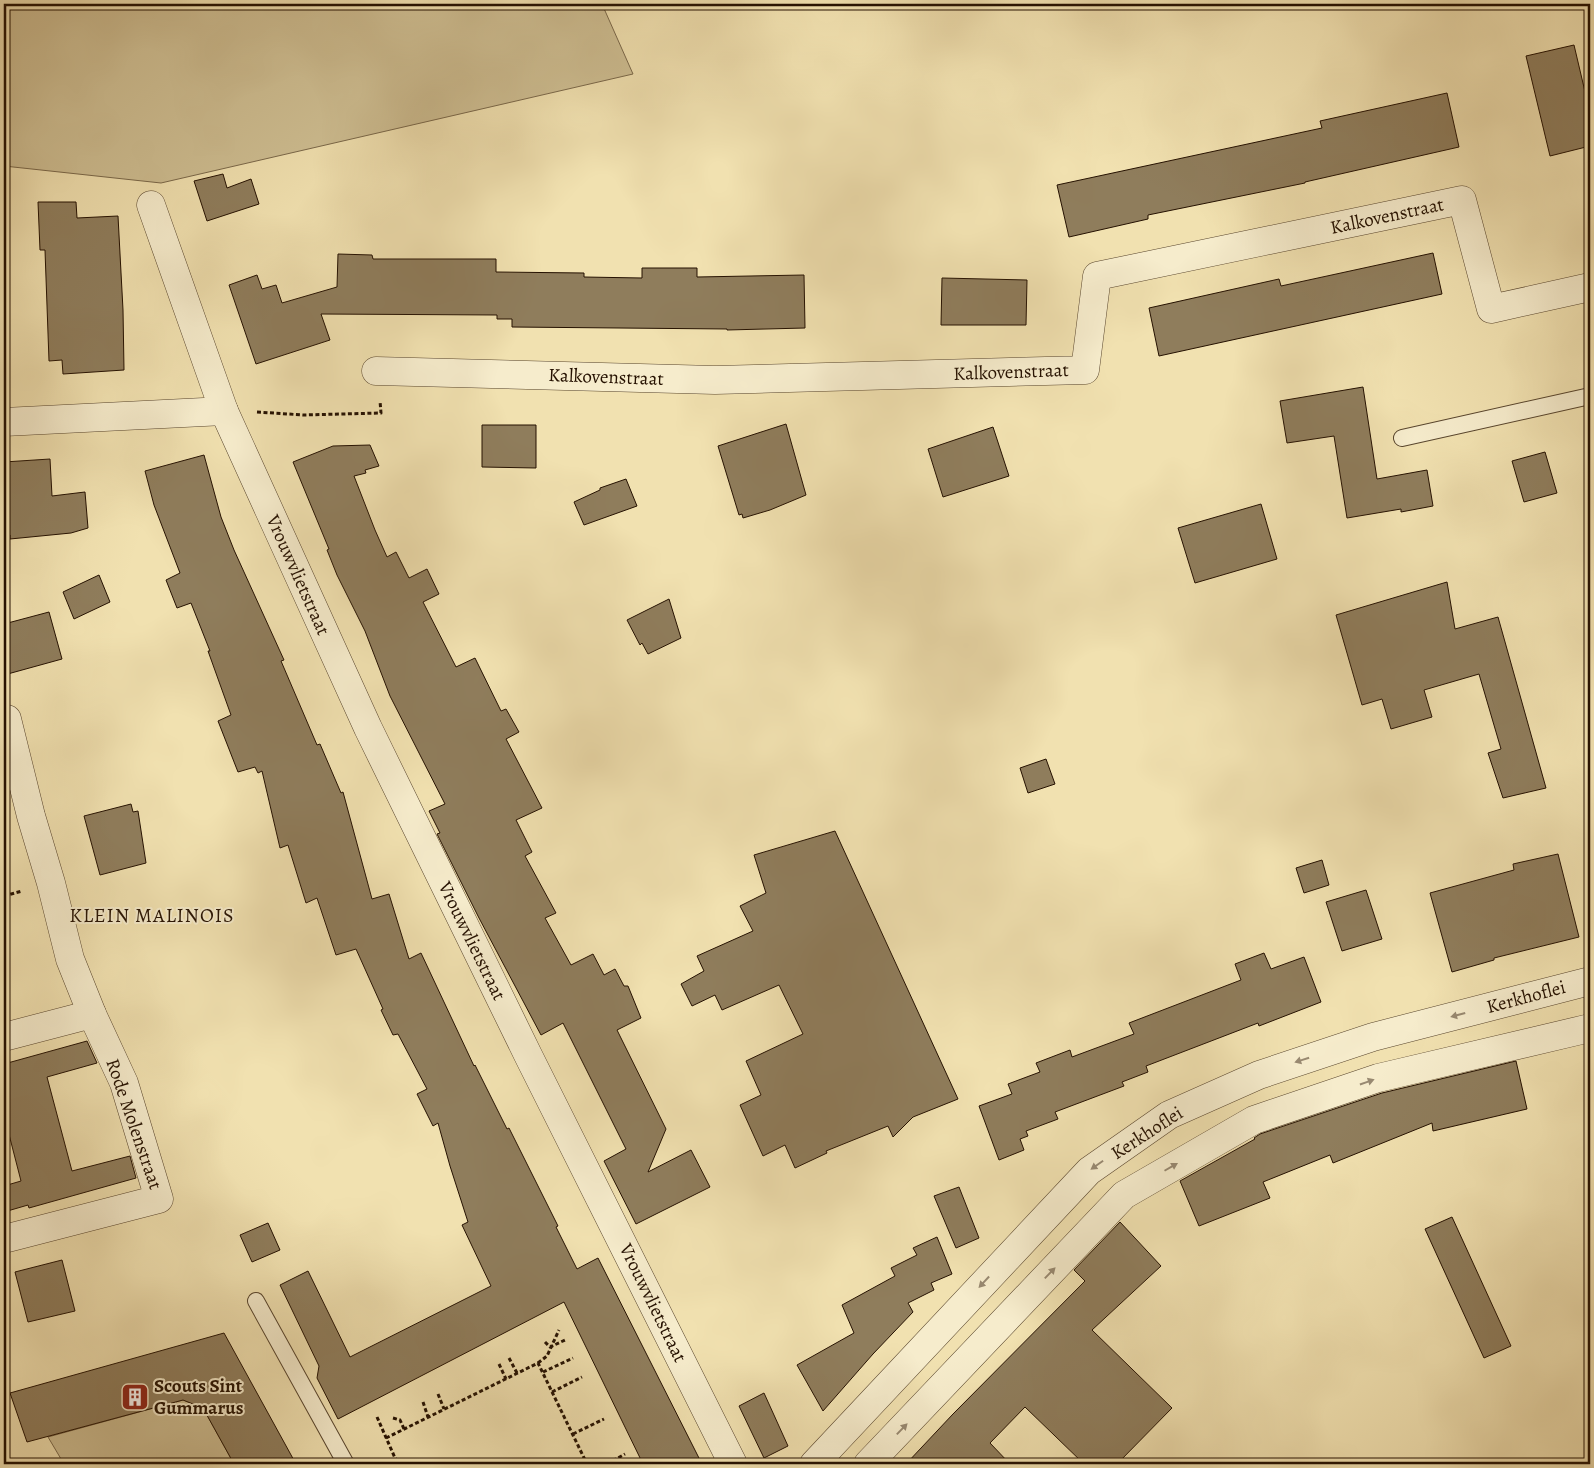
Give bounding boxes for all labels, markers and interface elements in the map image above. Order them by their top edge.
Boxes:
street label: Kalkovenstraat [1328,191,1446,241]
street label: Kalkovenstraat [953,357,1069,387]
street label: Kalkovenstraat [548,362,664,392]
street label: Vrouwvlietstraat [259,510,336,639]
street label: Vrouwvlietstraat [432,876,512,1005]
district label: KLEIN MALINOIS [69,902,235,929]
street label: Kerkhoflei [1484,974,1568,1020]
one-way arrow [1451,1011,1466,1019]
street label: Rode Molenstraat [99,1055,169,1193]
one-way arrow [1295,1057,1310,1065]
one-way arrow [1360,1077,1375,1085]
street label: Kerkhoflei [1106,1100,1188,1166]
one-way arrow [1090,1160,1104,1170]
one-way arrow [1165,1163,1178,1172]
street label: Vrouwvlietstraat [613,1238,693,1367]
one-way arrow [1044,1267,1056,1279]
one-way arrow [978,1276,990,1288]
place label: Scouts Sint Gummarus [154,1373,244,1421]
building icon: Scouts Sint Gummarus [120,1382,150,1412]
one-way arrow [896,1423,908,1435]

